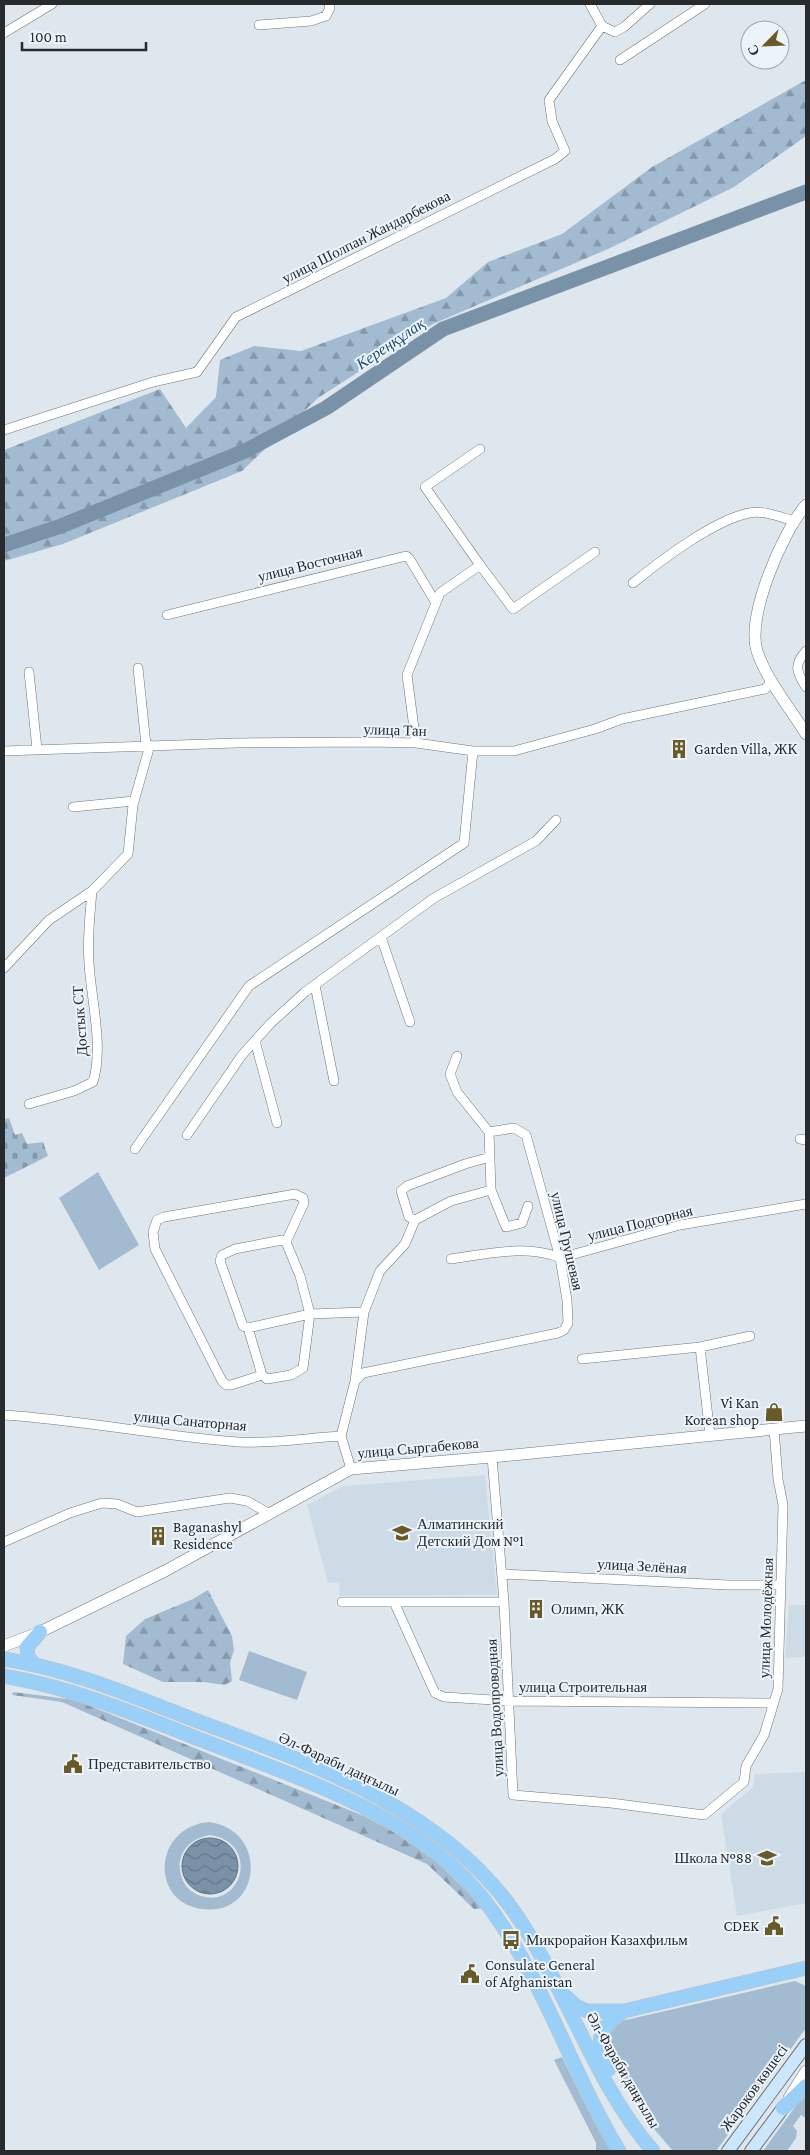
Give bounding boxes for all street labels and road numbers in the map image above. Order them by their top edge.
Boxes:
street label: улица Шолпан Жандарбекова [279,187,453,286]
street label: улица Восточная [256,543,364,585]
street label: улица Тан [363,721,427,739]
street label: Достык СТ [70,985,90,1057]
street label: улица Грушевая [548,1190,586,1292]
street label: улица Подгорная [586,1202,694,1244]
street label: улица Санаторная [133,1408,247,1434]
street label: улица Сыргабекова [357,1435,480,1461]
street label: улица Зелёная [597,1556,687,1576]
street label: улица Молодёжная [756,1557,776,1679]
street label: улица Водопроводная [483,1638,507,1778]
street label: улица Строительная [519,1679,647,1695]
street label: Әл-Фараби даңғылы [276,1729,402,1799]
street label: Әл-Фараби даңғылы [583,2009,663,2131]
street label: Жароков көшесі [717,2042,791,2134]

